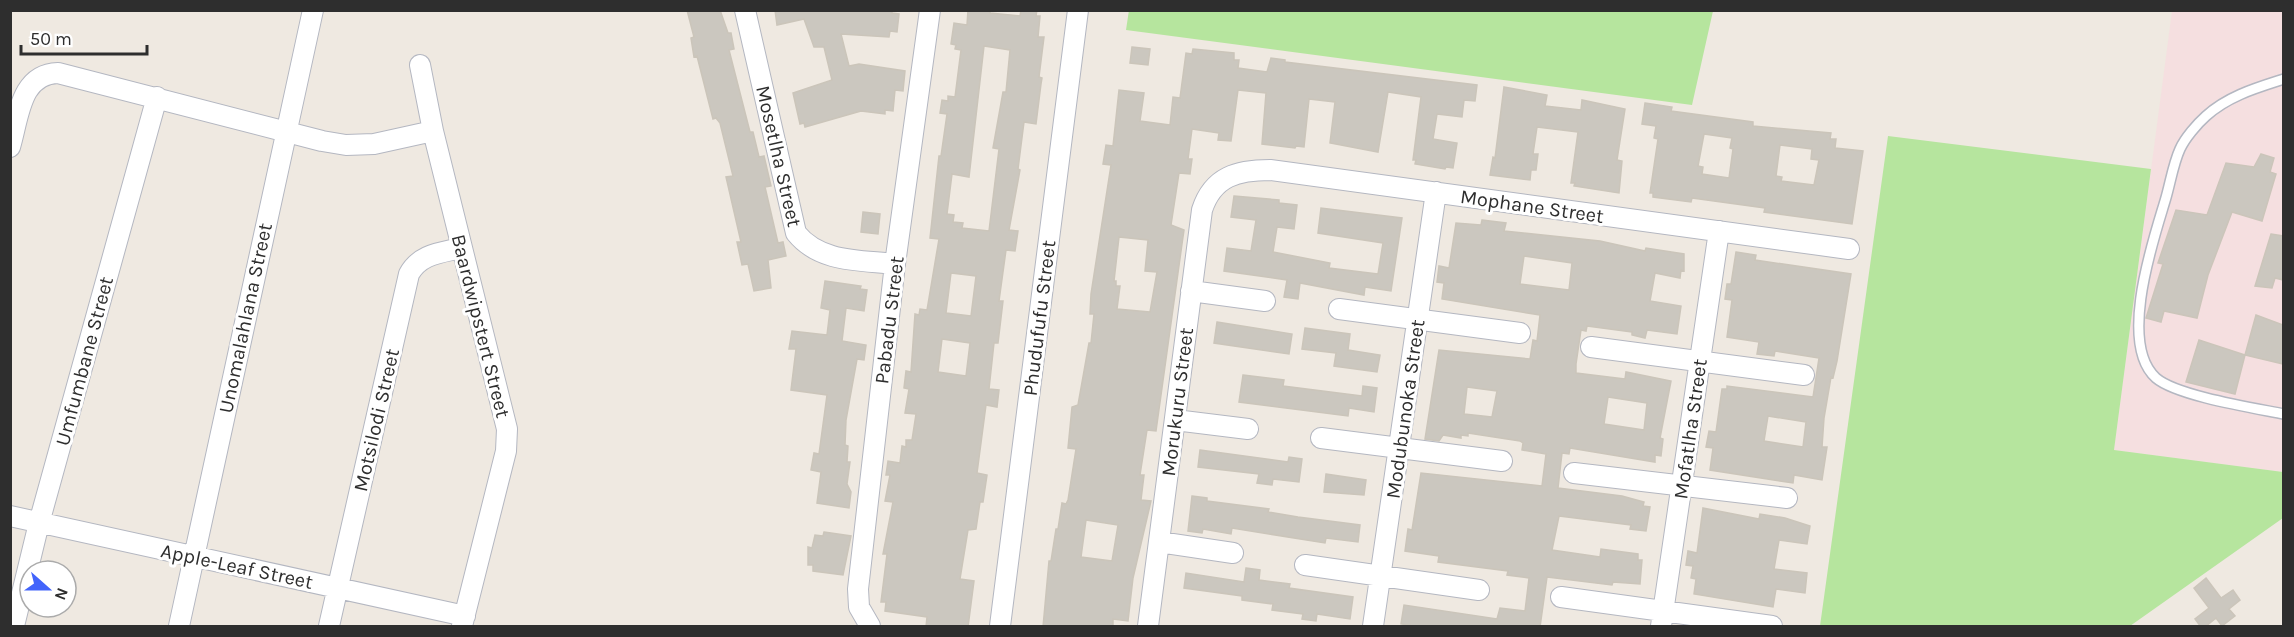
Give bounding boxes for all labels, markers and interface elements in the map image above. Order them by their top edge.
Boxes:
scale bar [21,18,147,56]
text: 50 m [30,28,72,50]
street label: Mosetlha Street [751,83,806,230]
street label: Mophane Street [1459,185,1606,228]
street label: Unomalahlana Street [214,220,277,415]
street label: Baardwipstert Street [447,232,515,421]
street label: Phudufufu Street [1019,238,1061,397]
street label: Pabadu Street [870,254,909,385]
street label: Umfumbane Street [51,274,118,448]
street label: Modubunoka Street [1382,318,1430,500]
street label: Morukuru Street [1157,326,1198,478]
street label: Motsilodi Street [349,346,404,494]
street label: Mofatlha Street [1669,357,1712,501]
street label: Apple-Leaf Street [159,539,315,594]
north arrow [18,559,78,619]
text: N [51,585,72,603]

